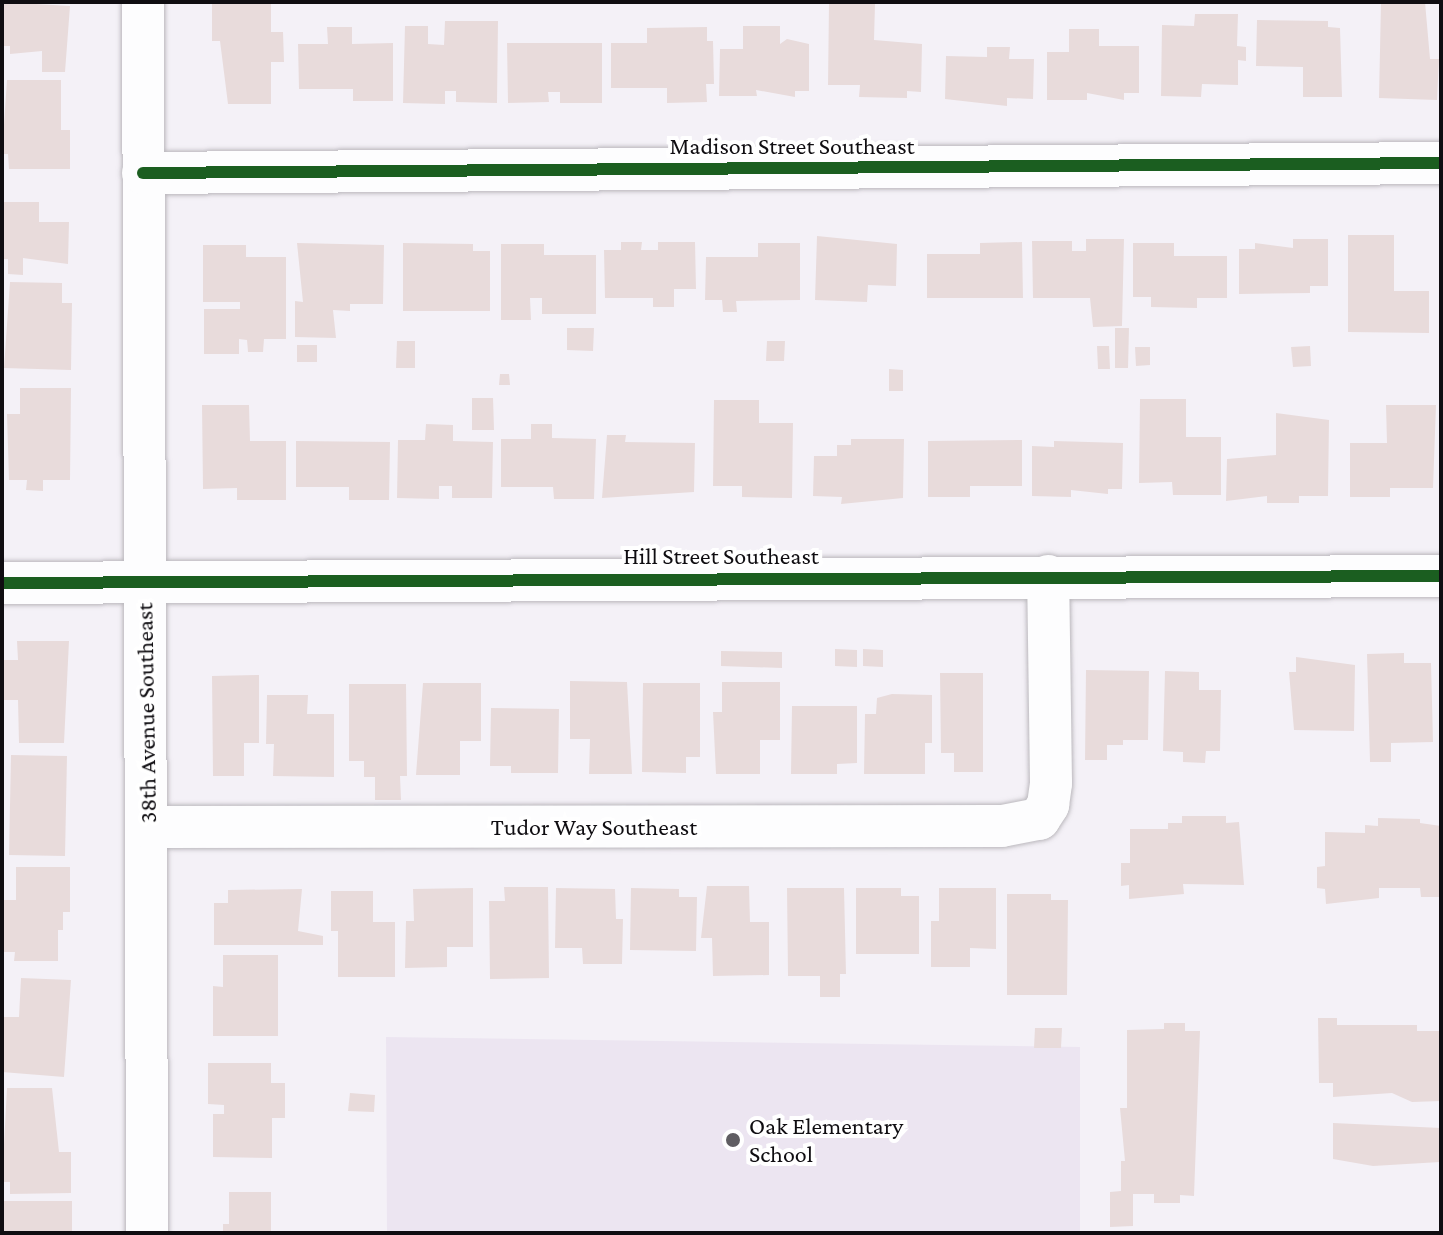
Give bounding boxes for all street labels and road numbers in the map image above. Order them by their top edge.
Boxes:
street label: Madison Street Southeast [669,132,915,160]
street label: Hill Street Southeast [623,542,819,570]
street label: 38th Avenue Southeast [130,603,162,823]
street label: Tudor Way Southeast [491,813,697,841]

